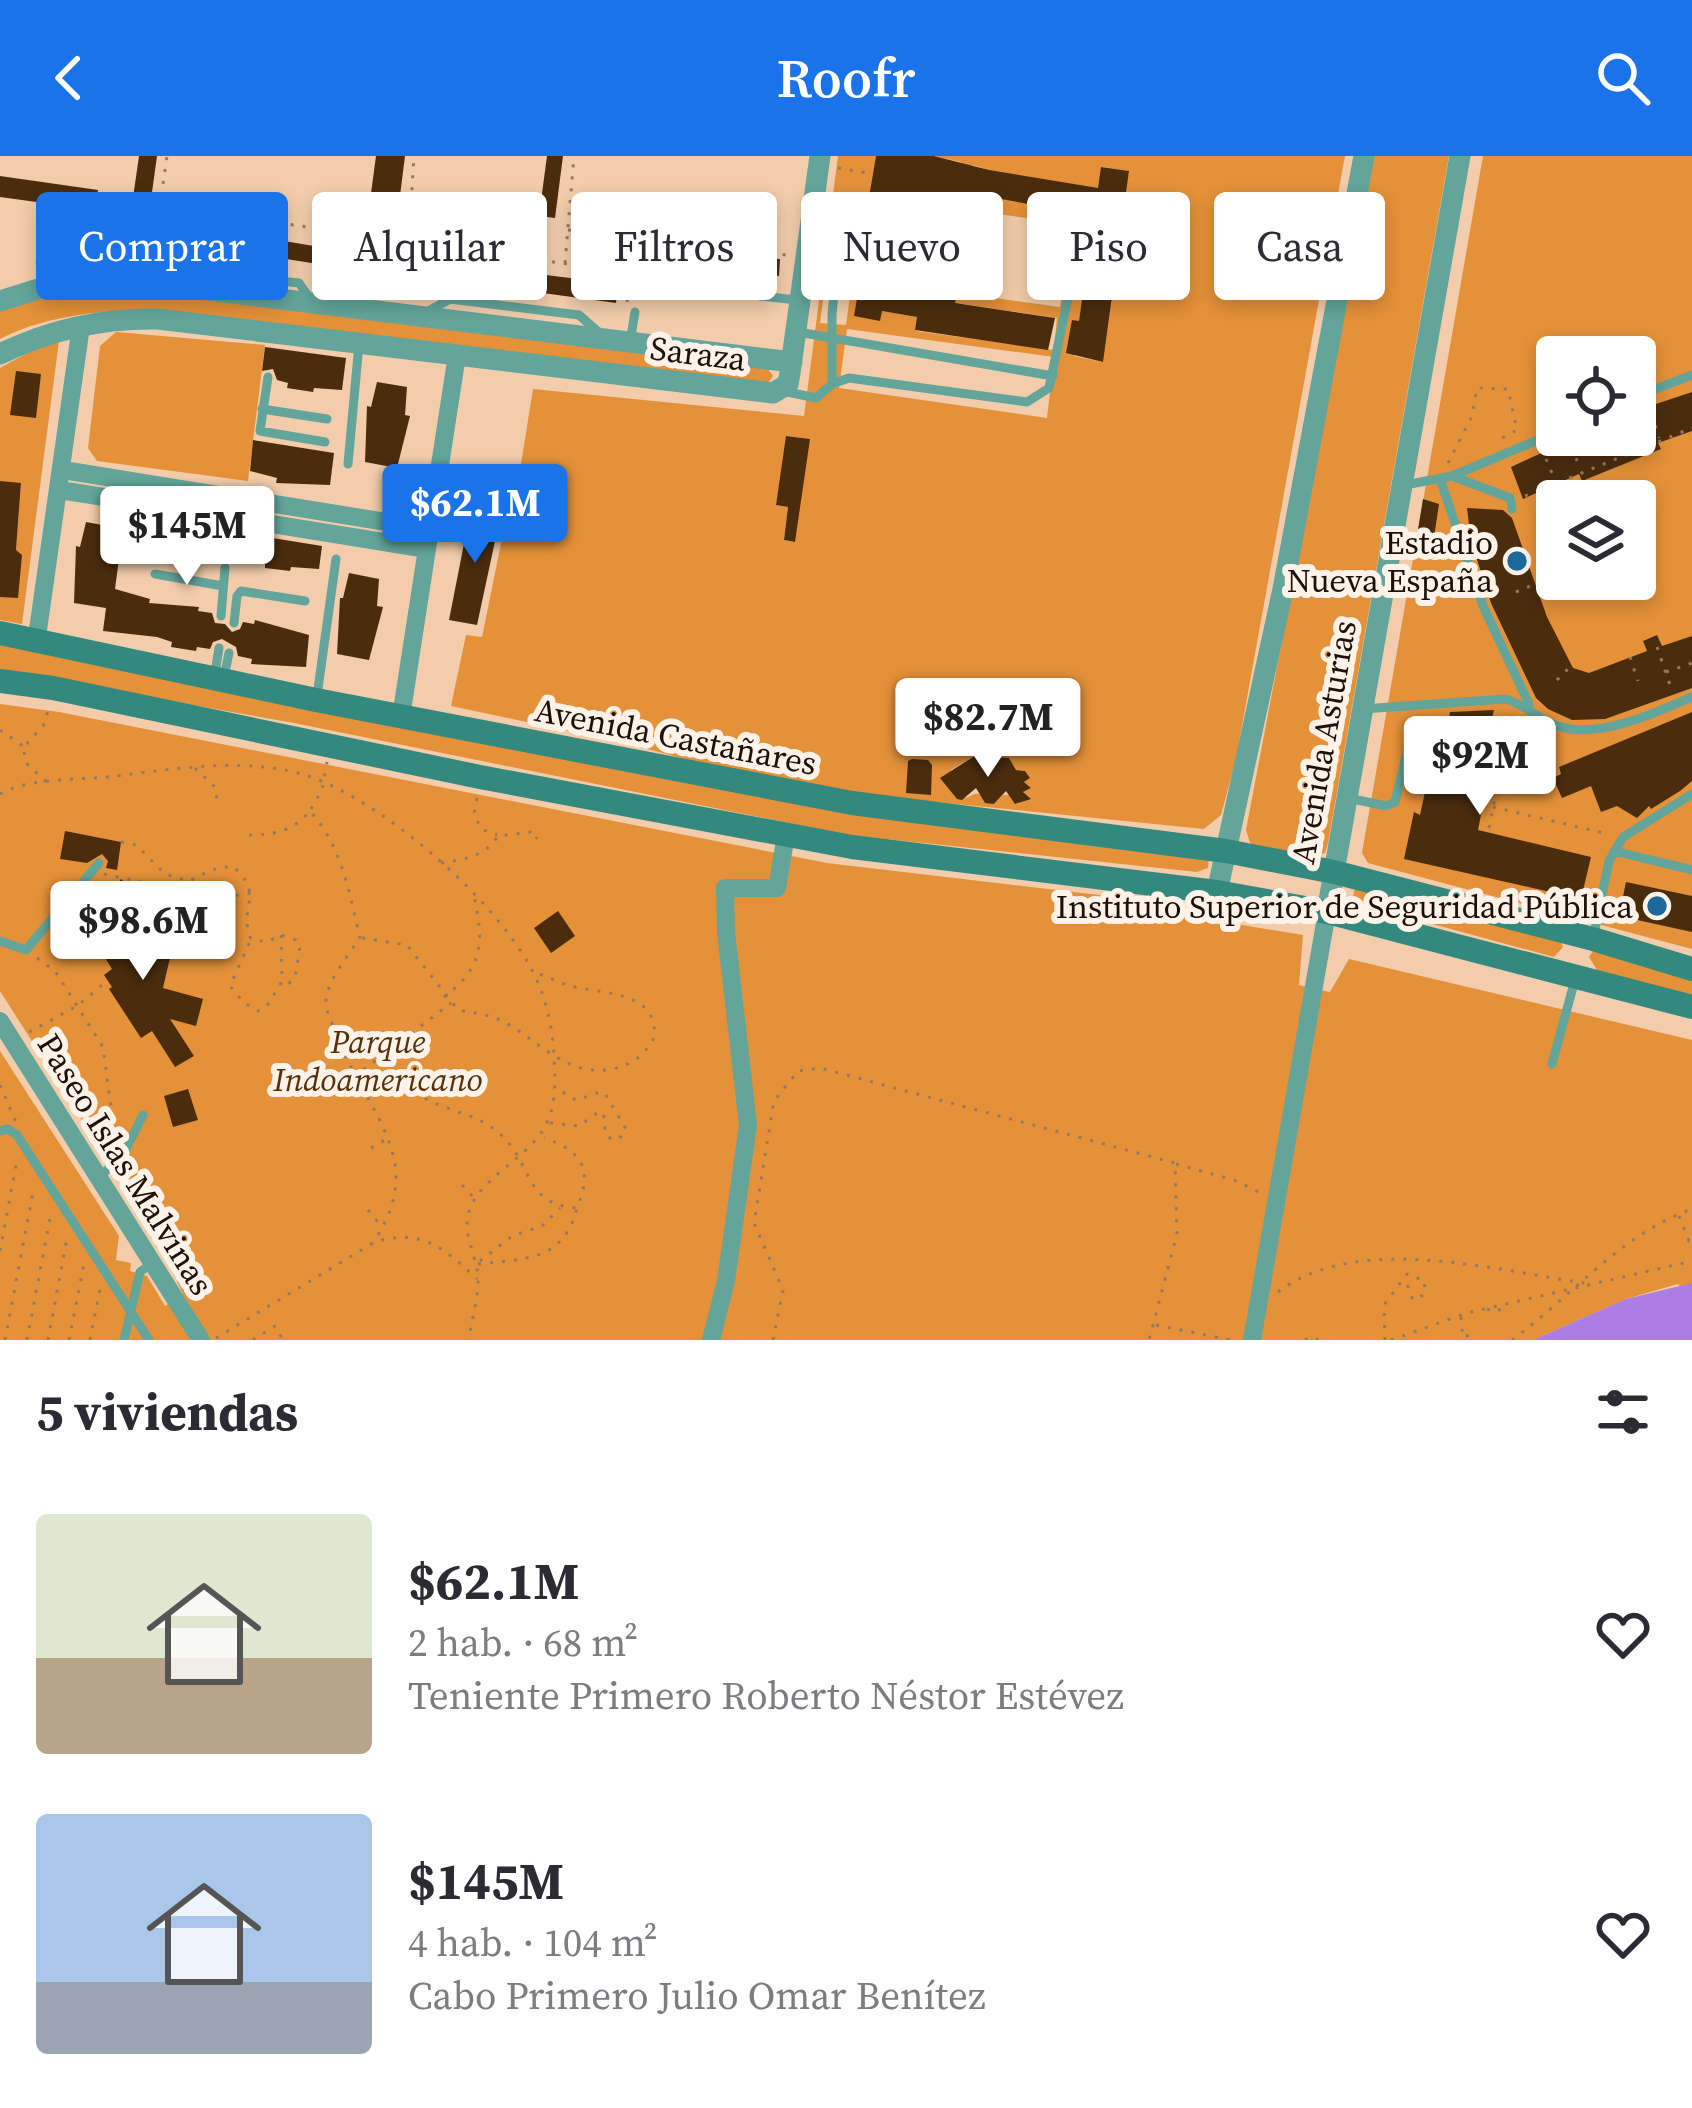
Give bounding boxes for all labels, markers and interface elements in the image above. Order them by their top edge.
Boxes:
text: Roofr [777,41,915,115]
icon: back [36,45,102,111]
icon: search [1590,45,1656,111]
chip: Comprar [36,192,288,300]
chip: Alquilar [312,192,547,300]
chip: Filtros [571,192,777,300]
chip: Nuevo [801,192,1003,300]
chip: Piso [1027,192,1190,300]
chip: Casa [1214,192,1385,300]
street label: Saraza [648,325,748,382]
map controls [1536,336,1656,600]
button: locate [1536,336,1656,456]
pin: $62.1M [377,464,573,566]
text: $62.1M [409,476,541,529]
button: layers [1536,480,1656,600]
pin: $145M [103,486,271,588]
text: $145M [127,498,247,551]
place label: Estadio Nueva España [1287,520,1493,603]
marker: Estadio Nueva España [1504,548,1530,574]
street label: Avenida Asturias [1280,617,1367,867]
pin: $82.7M [890,678,1086,780]
street label: Avenida Castañares [531,687,821,786]
text: $82.7M [922,690,1054,743]
pin: $92M [1409,716,1551,818]
text: $92M [1431,728,1529,781]
pin: $98.6M [45,881,241,983]
place label: Instituto Superior de Seguridad Pública [1056,884,1633,929]
text: $98.6M [77,893,209,946]
marker: Instituto Superior de Seguridad Pública [1644,893,1670,919]
park label: Parque Indoamericano [272,1019,483,1102]
street label: Paseo Islas Malvinas [27,1025,224,1303]
text: 5 viviendas [36,1377,298,1447]
icon: filters [1590,1379,1656,1445]
text: $62.1M [408,1546,580,1616]
icon: home [132,1562,276,1706]
icon: heart [1590,1601,1656,1667]
text: 2 hab. · 68 m² [408,1616,638,1669]
text: Teniente Primero Roberto Néstor Estévez [408,1669,1124,1722]
text: $145M [408,1846,564,1916]
icon: home [132,1862,276,2006]
icon: heart [1590,1901,1656,1967]
text: 4 hab. · 104 m² [408,1916,658,1969]
text: Cabo Primero Julio Omar Benítez [408,1969,986,2022]

